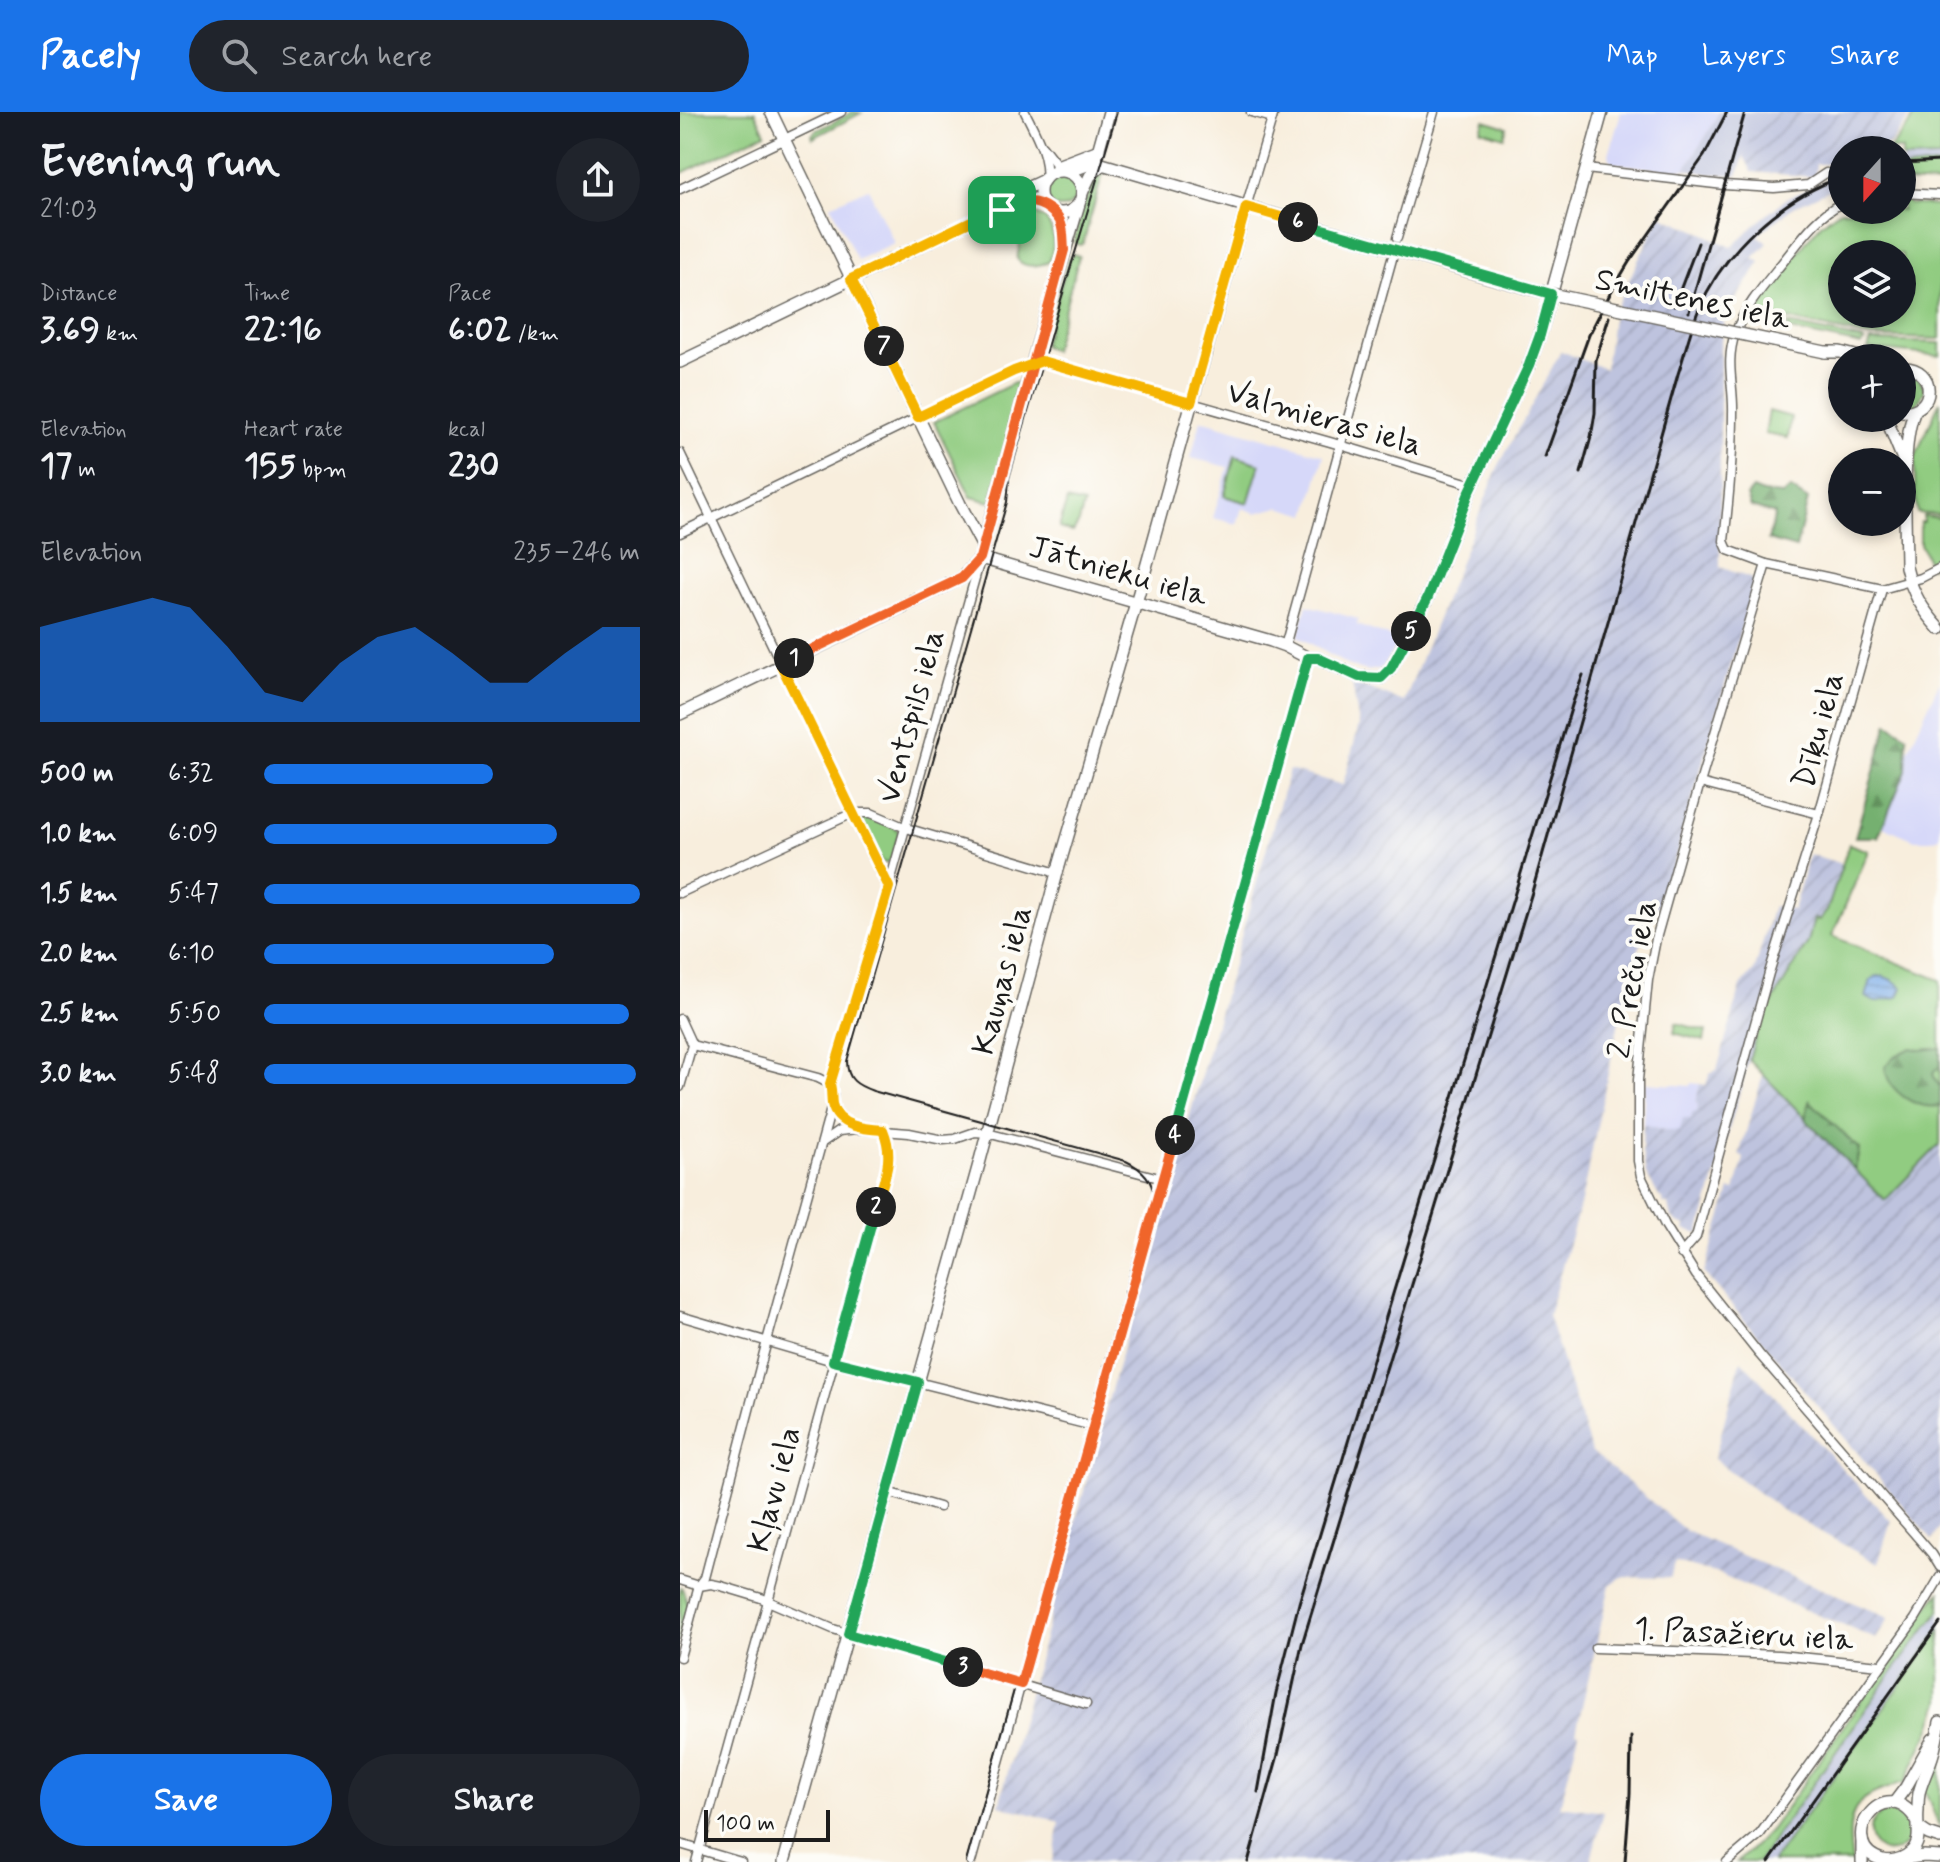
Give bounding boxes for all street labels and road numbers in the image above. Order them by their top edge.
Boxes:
street label: Smiltenes iela [1591,259,1795,341]
street label: Valmieras iela [1222,371,1427,467]
street label: Jātnieku iela [1024,526,1213,618]
street label: Ventspils iela [869,625,955,808]
street label: Dīķu iela [1783,668,1855,793]
street label: 2. Preču iela [1598,897,1668,1062]
street label: Kauņas iela [963,901,1043,1060]
street label: Kļavu iela [738,1422,812,1557]
street label: 1. Pasažieru iela [1633,1608,1855,1662]

